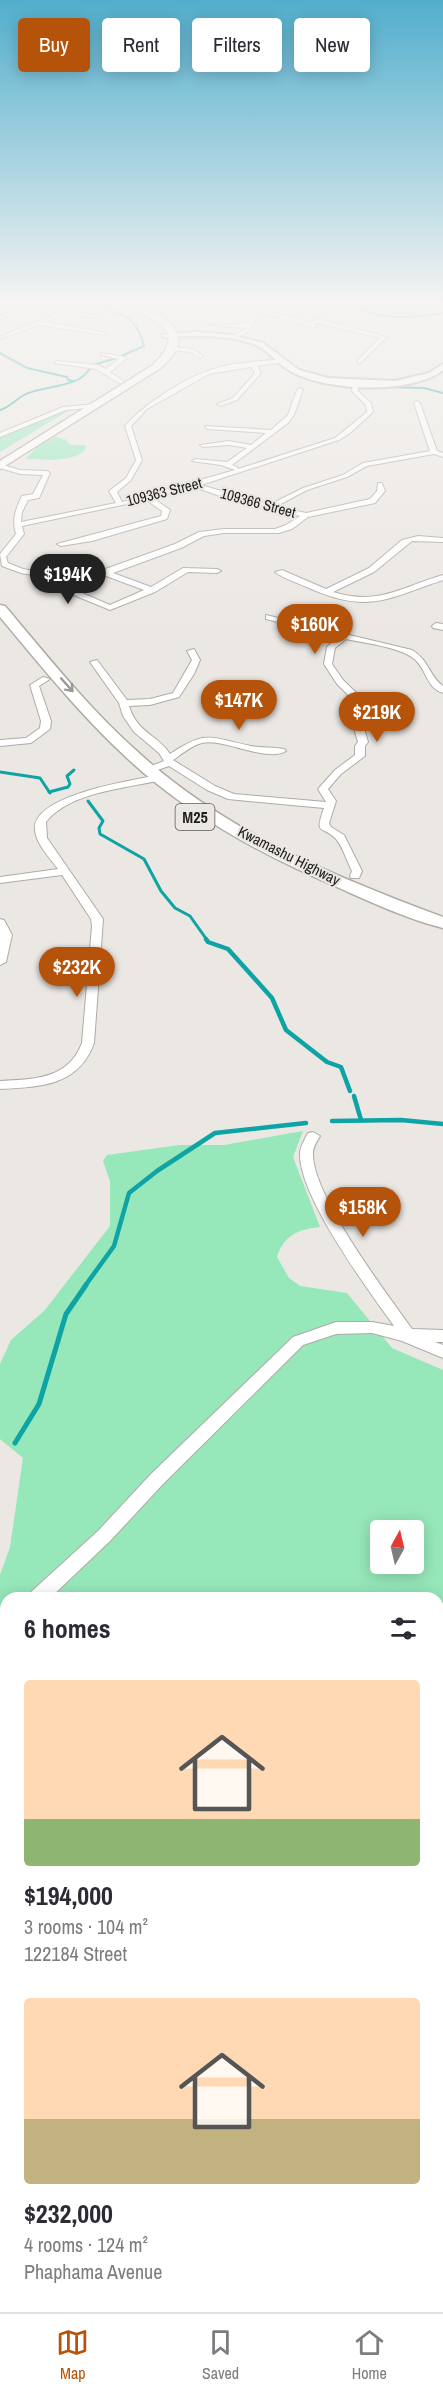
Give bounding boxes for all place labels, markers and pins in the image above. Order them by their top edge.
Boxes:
pin: $194K [26,554,110,605]
pin: $160K [273,604,357,655]
pin: $147K [197,680,281,731]
pin: $219K [335,692,419,743]
pin: $232K [35,947,119,998]
pin: $158K [321,1187,405,1238]

